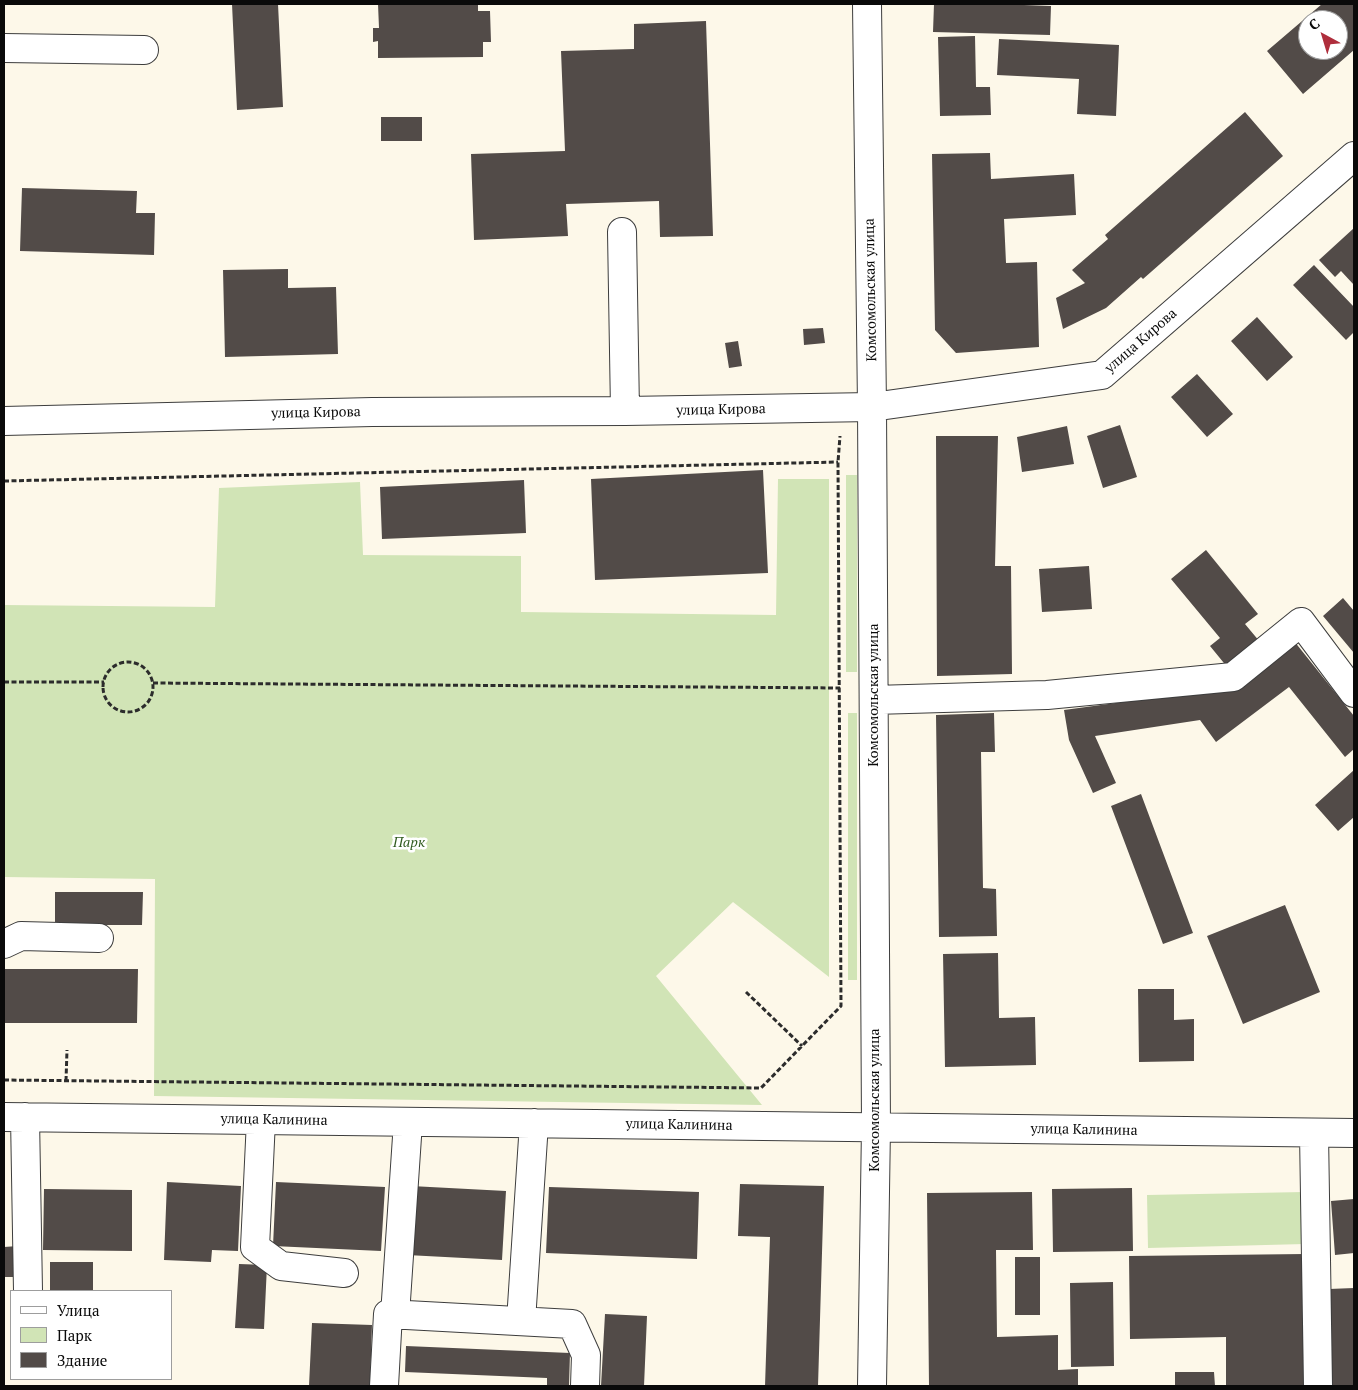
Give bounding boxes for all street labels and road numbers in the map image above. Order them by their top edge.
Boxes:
street label: Комсомольская улица [861,218,881,362]
street label: улица Кирова [1102,305,1180,377]
street label: улица Кирова [676,401,766,419]
street label: улица Кирова [271,404,361,422]
street label: Комсомольская улица [866,623,882,767]
street label: Комсомольская улица [867,1028,883,1172]
street label: улица Калинина [220,1111,328,1129]
street label: улица Калинина [625,1116,733,1134]
street label: улица Калинина [1030,1121,1138,1139]

